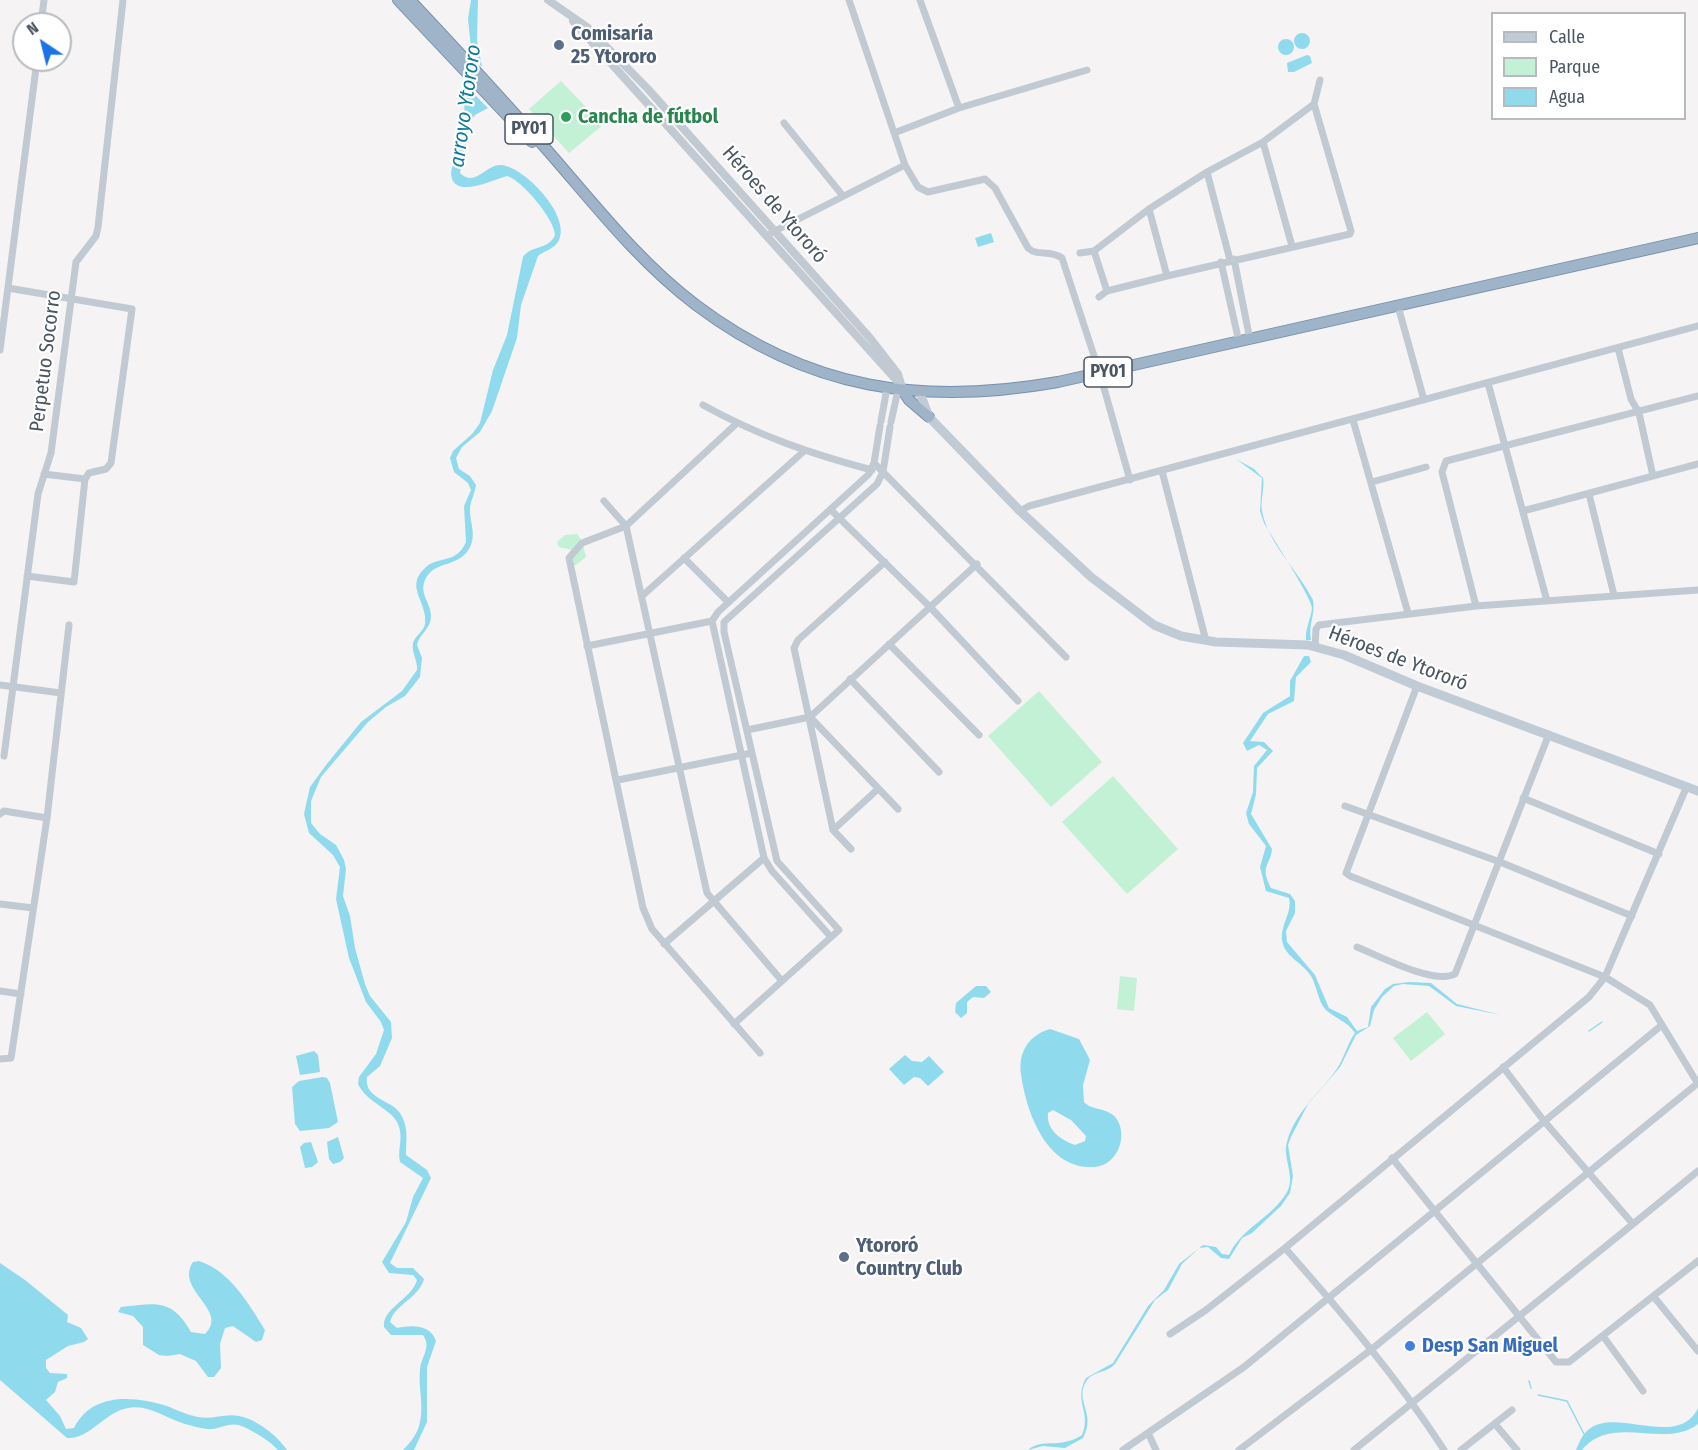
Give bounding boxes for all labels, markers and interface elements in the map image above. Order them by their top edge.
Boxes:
north arrow [12,12,72,72]
legend [1491,12,1686,120]
text: N [23,18,42,39]
place label: Comisaría 25 Ytororo [571,22,657,69]
text: Calle [1549,26,1585,48]
marker: Comisaría 25 Ytororo [552,38,566,52]
water label: arroyo Ytororo [445,43,487,169]
text: Parque [1549,56,1600,78]
text: Agua [1549,86,1585,108]
place label: Cancha de fútbol [578,105,718,129]
marker: Cancha de fútbol [559,110,573,124]
road number: PY01 [505,114,553,144]
street label: Héroes de Ytororó [717,141,831,269]
street label: Perpetuo Socorro [25,289,67,433]
road number: PY01 [1084,357,1132,387]
street label: Héroes de Ytororó [1325,621,1471,697]
place label: Ytororó Country Club [856,1234,963,1281]
marker: Ytororó Country Club [837,1250,851,1264]
place label: Desp San Miguel [1422,1334,1558,1358]
marker: Desp San Miguel [1403,1339,1417,1353]

